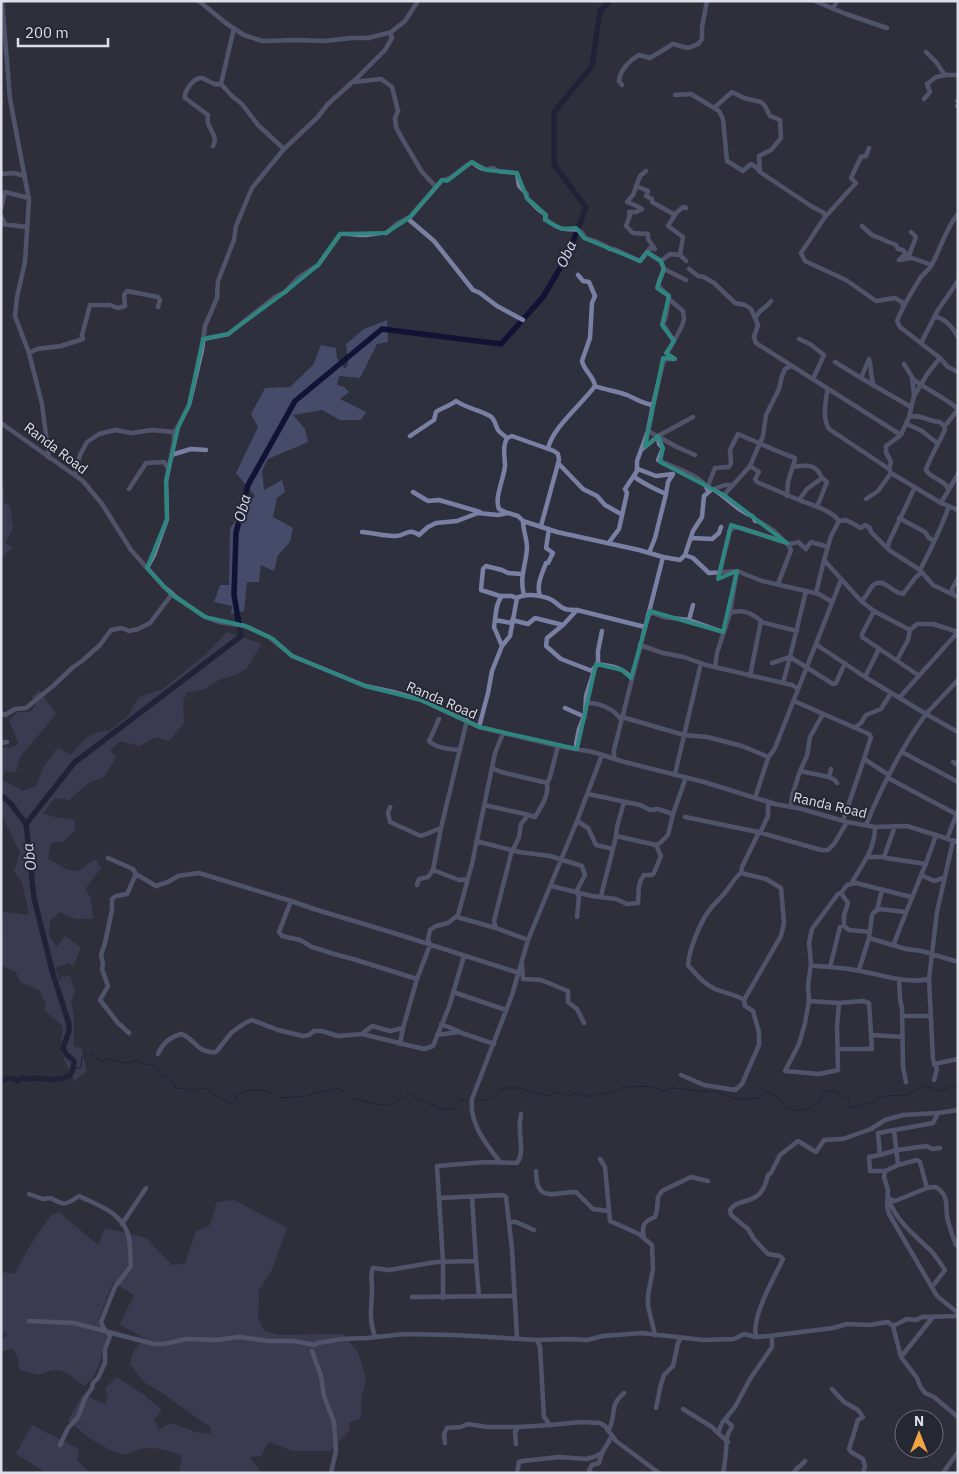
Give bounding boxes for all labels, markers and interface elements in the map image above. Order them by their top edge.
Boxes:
scale bar [18,15,108,47]
text: 200 m [25,23,69,42]
water label: Oba [552,237,581,270]
street label: Randa Road [20,418,92,478]
water label: Oba [229,492,255,524]
street label: Randa Road [404,677,480,723]
street label: Randa Road [791,788,869,822]
water label: Oba [18,842,40,872]
north arrow [894,1409,944,1459]
text: N [914,1412,924,1430]

